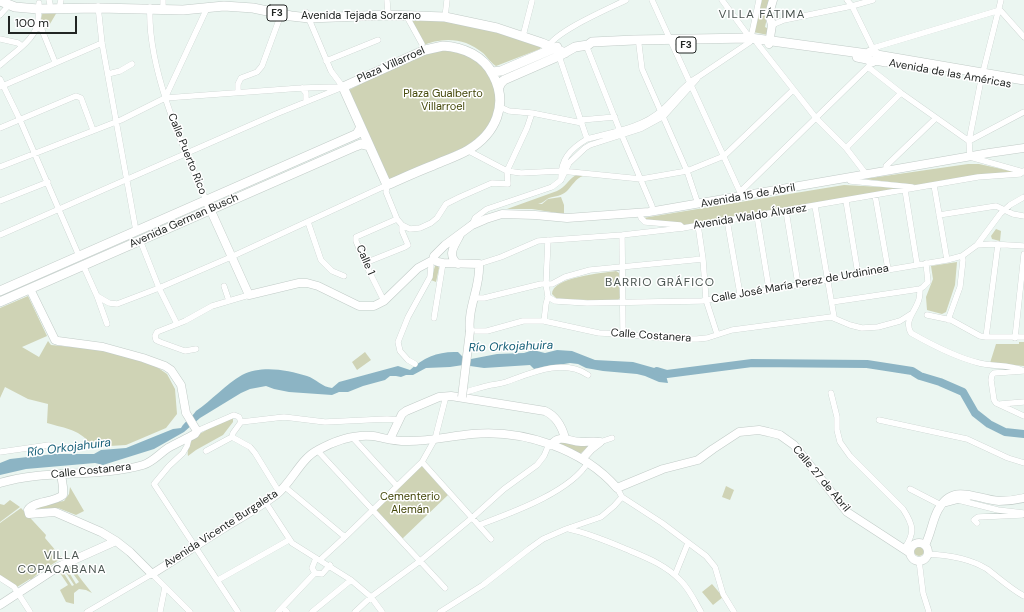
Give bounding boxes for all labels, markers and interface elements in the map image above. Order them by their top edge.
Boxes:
road number: F3 [267,5,287,21]
scale bar [10,8,79,34]
district label: VILLA FÁTIMA [719,8,805,22]
street label: Avenida Tejada Sorzano [301,9,421,23]
text: 100 m [15,15,49,31]
road number: F3 [676,37,696,53]
street label: Plaza Villarroel [355,44,427,86]
street label: Avenida de las Américas [888,57,1012,91]
park label: Plaza Gualberto Villarroel [403,87,483,113]
street label: Calle Puerto Rico [165,111,209,197]
street label: Avenida 15 de Abril [700,181,796,211]
street label: Avenida German Busch [127,191,241,251]
street label: Avenida Waldo Álvarez [692,202,808,232]
street label: Calle 1 [353,243,377,277]
street label: Calle José María Perez de Urdininea [710,262,890,306]
district label: BARRIO GRÁFICO [605,276,715,290]
street label: Calle Costanera [610,327,692,345]
water label: Río Orkojahuira [468,338,554,356]
water label: Río Orkojahuira [26,436,112,460]
street label: Calle 27 de Abril [789,443,853,515]
street label: Calle Costanera [50,460,132,482]
street label: Avenida Vicente Burgaleta [162,487,280,571]
park label: Cementerio Alemán [380,490,440,516]
district label: VILLA COPACABANA [18,549,106,577]

